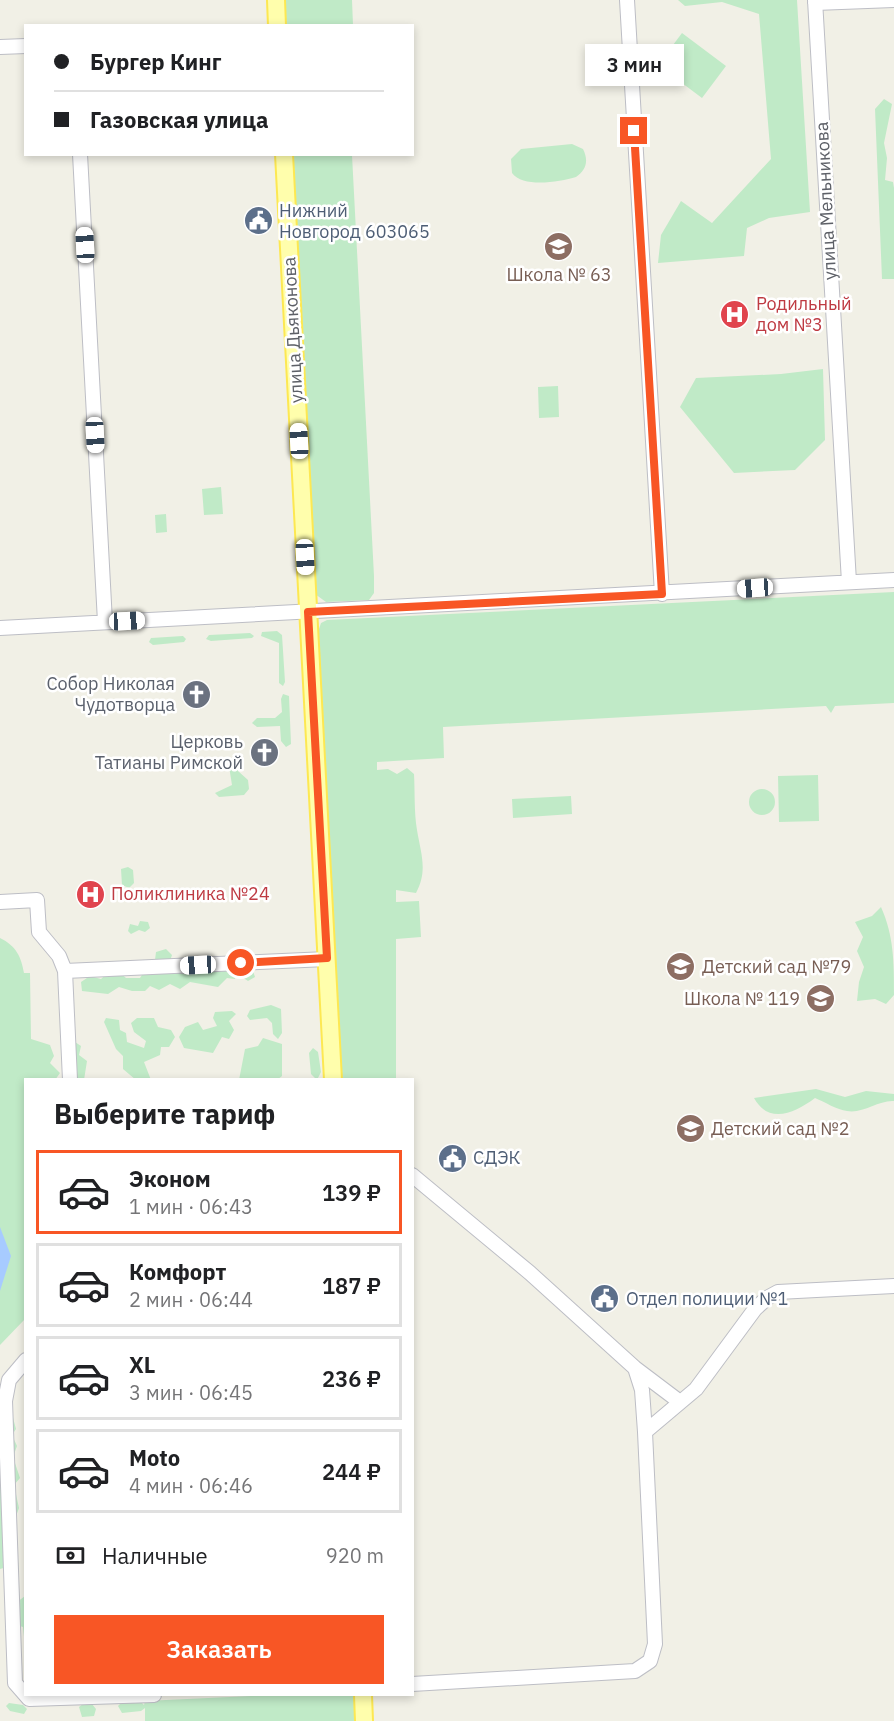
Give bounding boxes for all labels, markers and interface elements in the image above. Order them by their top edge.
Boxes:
callout: 3 мин [584,44,684,86]
text: Бургер Кинг [90,47,221,76]
text: 3 мин [607,51,662,78]
text: Газовская улица [90,105,268,134]
route end [620,117,647,144]
street label: улица Мельникова [810,121,841,281]
place label: Нижний Новгород 603065 [279,199,430,243]
public building icon: Нижний Новгород 603065 [242,205,274,237]
car [75,227,95,263]
school or university icon: Школа № 63 [543,230,575,262]
street label: улица Дьяконова [277,256,308,404]
place label: Школа № 63 [506,263,612,286]
place label: Родильный дом №3 [756,292,852,336]
hospital icon: Родильный дом №3 [719,298,751,330]
car [85,417,105,453]
car [289,423,309,459]
car [295,539,315,575]
car [736,578,774,598]
car [109,611,145,631]
place label: Собор Николая Чудотворца [46,672,175,716]
church icon: Собор Николая Чудотворца [180,678,212,710]
place label: Церковь Татианы Римской [95,730,243,774]
church icon: Церковь Татианы Римской [248,736,280,768]
hospital icon: Поликлиника №24 [74,878,106,910]
place label: Поликлиника №24 [111,882,270,905]
route start [227,949,254,976]
school or university icon: Детский сад №79 [665,951,697,983]
car [180,955,216,975]
place label: Детский сад №79 [702,955,851,978]
school or university icon: Школа № 119 [805,983,837,1015]
place label: Школа № 119 [684,987,800,1010]
text: Выберите тариф [54,1096,275,1131]
school or university icon: Детский сад №2 [674,1113,706,1145]
place label: Детский сад №2 [711,1117,850,1140]
public building icon: СДЭК [436,1142,468,1174]
place label: СДЭК [473,1146,521,1169]
text: Эконом [129,1164,211,1193]
icon: car [57,1165,111,1219]
text: 139 ₽ [322,1178,381,1207]
text: 1 мин · 06:43 [129,1193,253,1220]
text: Комфорт [129,1257,226,1286]
icon: car [57,1258,111,1312]
text: 187 ₽ [322,1271,381,1300]
public building icon: Отдел полиции №1 [589,1283,621,1315]
text: 2 мин · 06:44 [129,1286,253,1313]
place label: Отдел полиции №1 [626,1287,788,1310]
text: XL [129,1350,155,1379]
icon: car [57,1351,111,1405]
text: 236 ₽ [322,1364,381,1393]
text: 3 мин · 06:45 [129,1379,253,1406]
text: Moto [129,1443,180,1472]
icon: car [57,1444,111,1498]
text: 244 ₽ [322,1457,381,1486]
text: 4 мин · 06:46 [129,1472,253,1499]
icon: cash [54,1539,87,1572]
text: Наличные [102,1541,208,1570]
text: 920 m [326,1542,384,1569]
button: Заказать [54,1615,384,1684]

